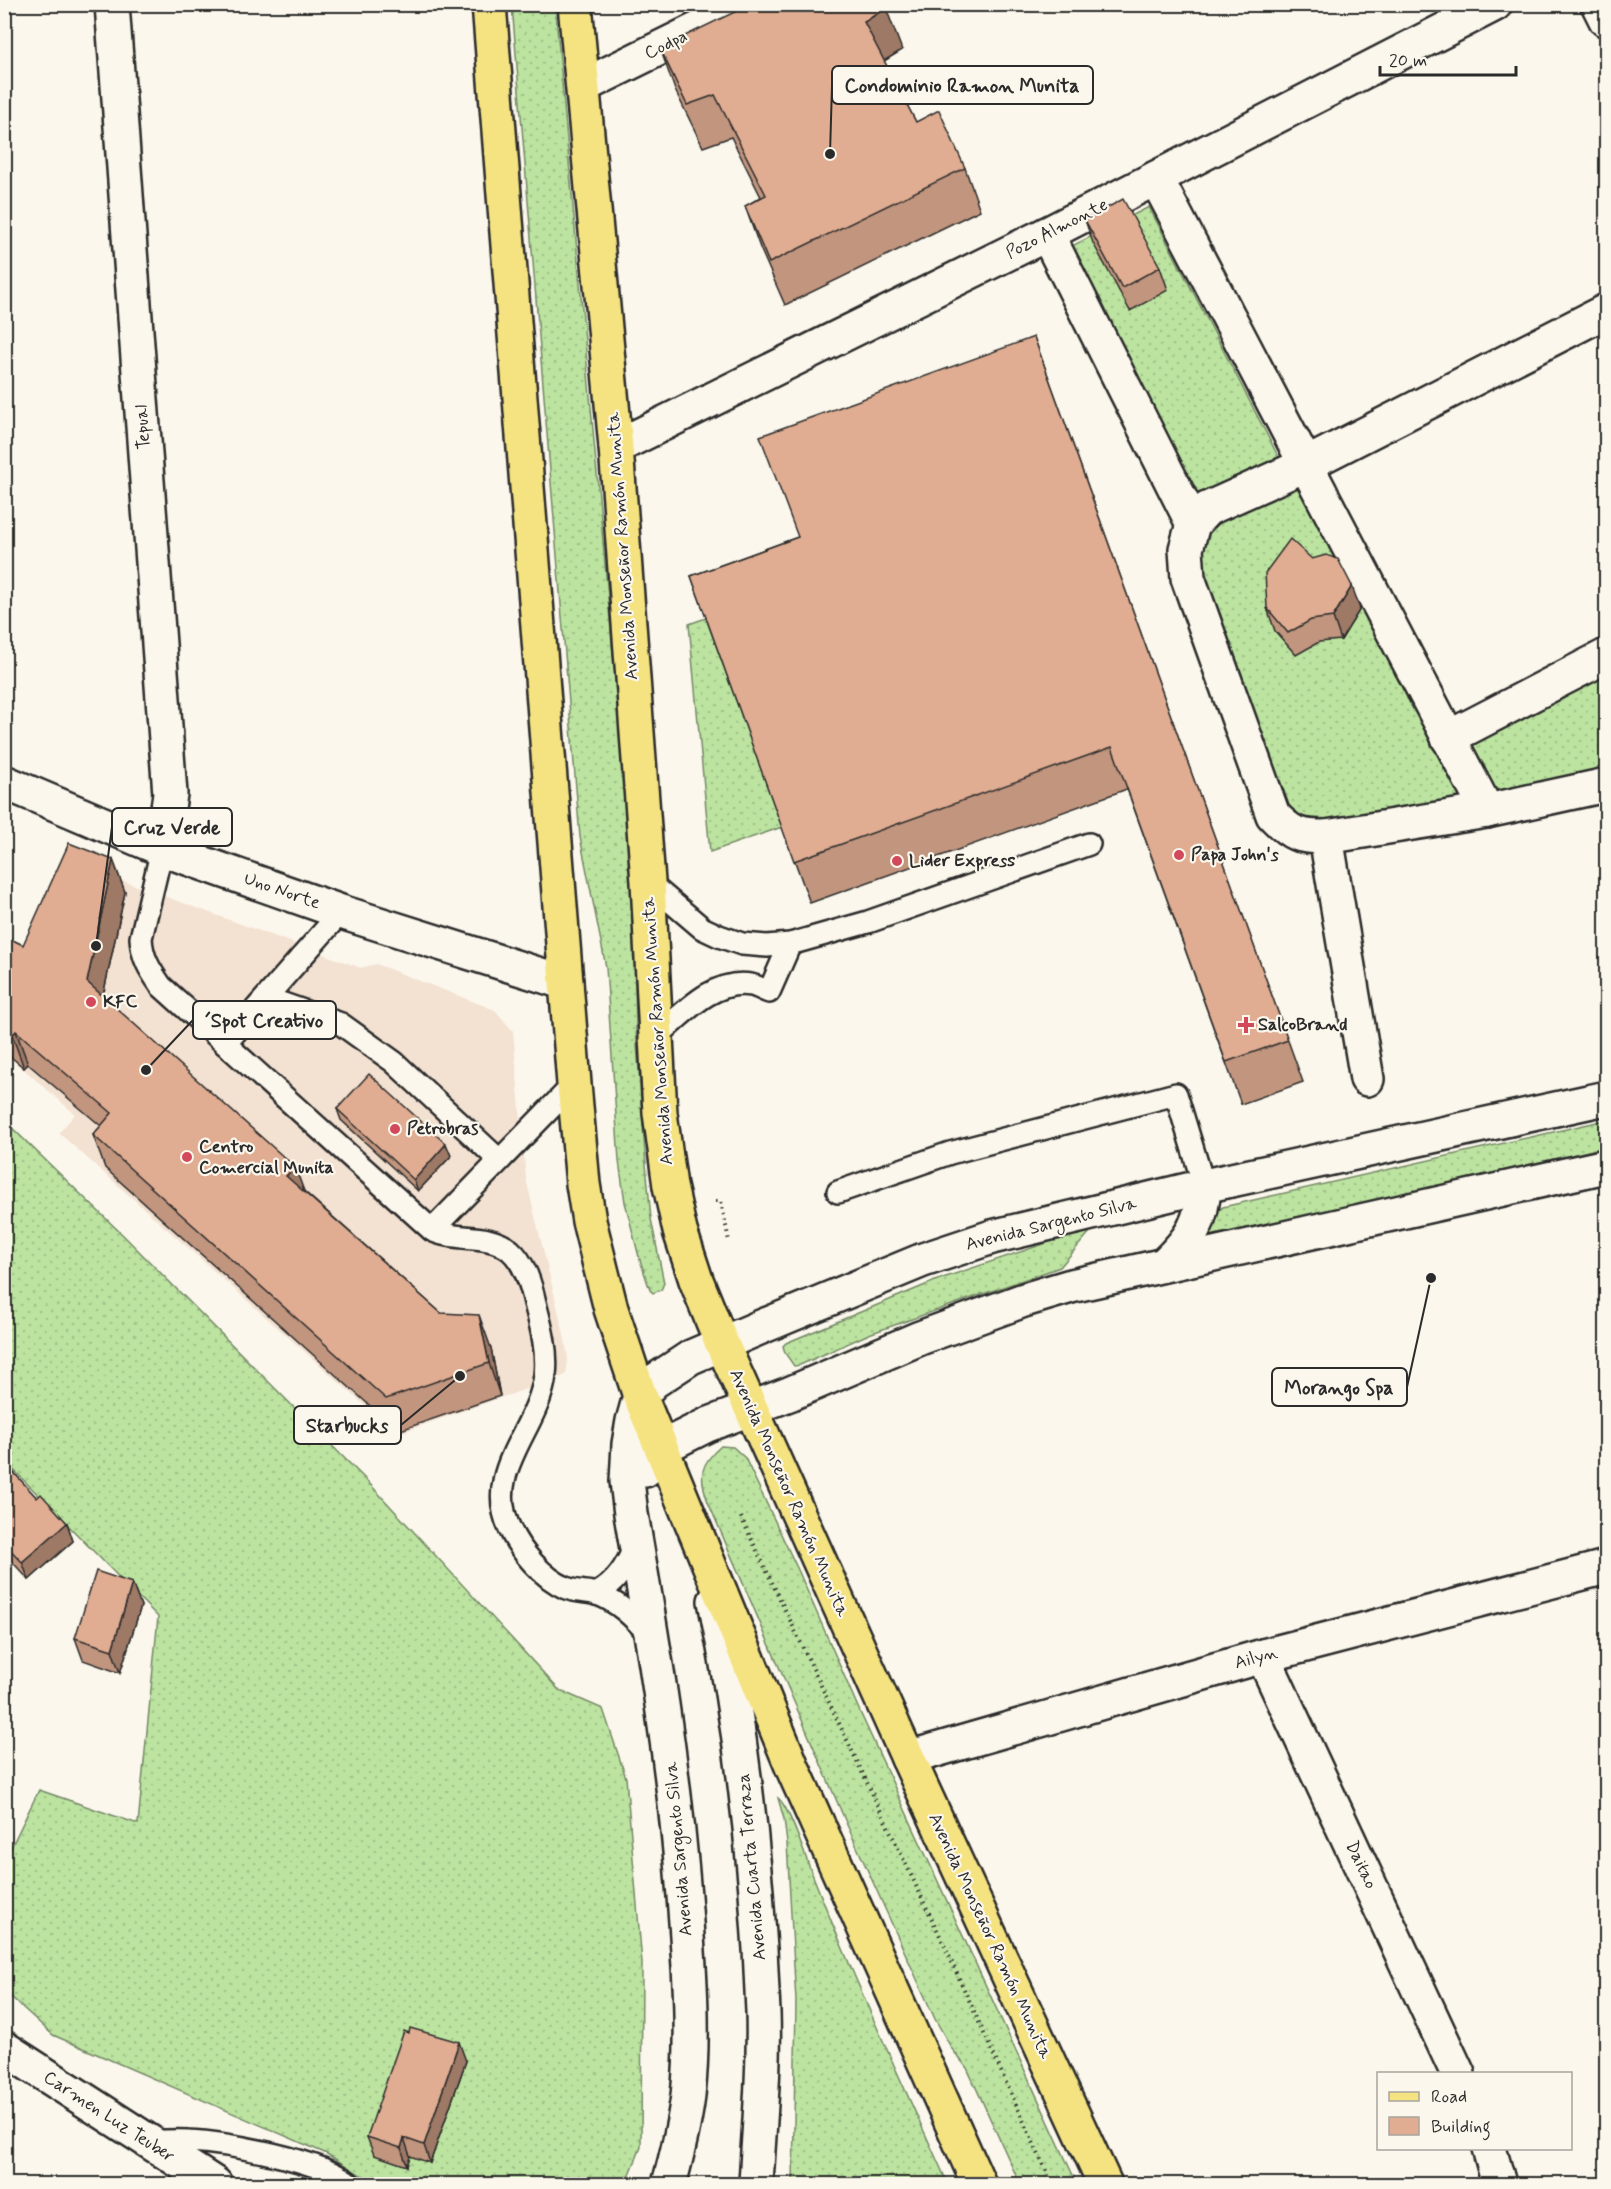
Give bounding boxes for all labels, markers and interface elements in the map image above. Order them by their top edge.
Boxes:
street label: Codpa [641,24,691,66]
scale bar [1380,39,1516,77]
text: 20 m [1389,49,1427,73]
callout: Condominio Ramon Munita [832,66,1093,104]
text: Condominio Ramon Munita [845,73,1079,100]
street label: Pozo Almonte [1002,193,1112,265]
street label: Tepual [129,404,157,450]
street label: Avenida Monseñor Ramón Munita [602,411,644,681]
callout: Cruz Verde [112,808,232,846]
text: Cruz Verde [124,815,221,842]
place label: Papa John's [1191,843,1279,867]
marker: Papa John's [1172,848,1186,862]
place label: Lider Express [909,849,1015,873]
marker: Lider Express [890,854,904,868]
street label: Uno Norte [241,867,324,915]
street label: Avenida Monseñor Ramón Munita [637,896,679,1166]
place label: KFC [103,990,137,1014]
marker: KFC [84,995,98,1009]
callout: ´Spot Creativo [193,1001,336,1039]
text: ´Spot Creativo [205,1008,324,1035]
place label: SalcoBrand [1258,1013,1347,1037]
marker: SalcoBrand [1239,1018,1253,1032]
place label: Petrobras [407,1117,478,1141]
marker: Petrobras [388,1122,402,1136]
place label: Centro Comercial Munita [199,1135,334,1180]
marker: Centro Comercial Munita [180,1150,194,1164]
street label: Avenida Sargento Silva [963,1191,1139,1258]
street label: Avenida Monseñor Ramón Munita [723,1365,855,1621]
callout: Morango Spa [1272,1368,1407,1406]
text: Morango Spa [1284,1375,1394,1402]
callout: Starbucks [294,1406,401,1444]
text: Starbucks [306,1413,388,1440]
street label: Ailyn [1232,1641,1280,1675]
street label: Avenida Sargento Silva [659,1760,700,1937]
street label: Avenida Cuarta Terraza [732,1772,772,1962]
street label: Avenida Monseñor Ramón Munita [922,1809,1058,2063]
street label: Daitao [1339,1837,1383,1893]
street label: Carmen Luz Teuber [39,2066,180,2169]
legend [1377,2072,1572,2150]
text: Road [1431,2085,1467,2109]
text: Building [1431,2115,1491,2141]

